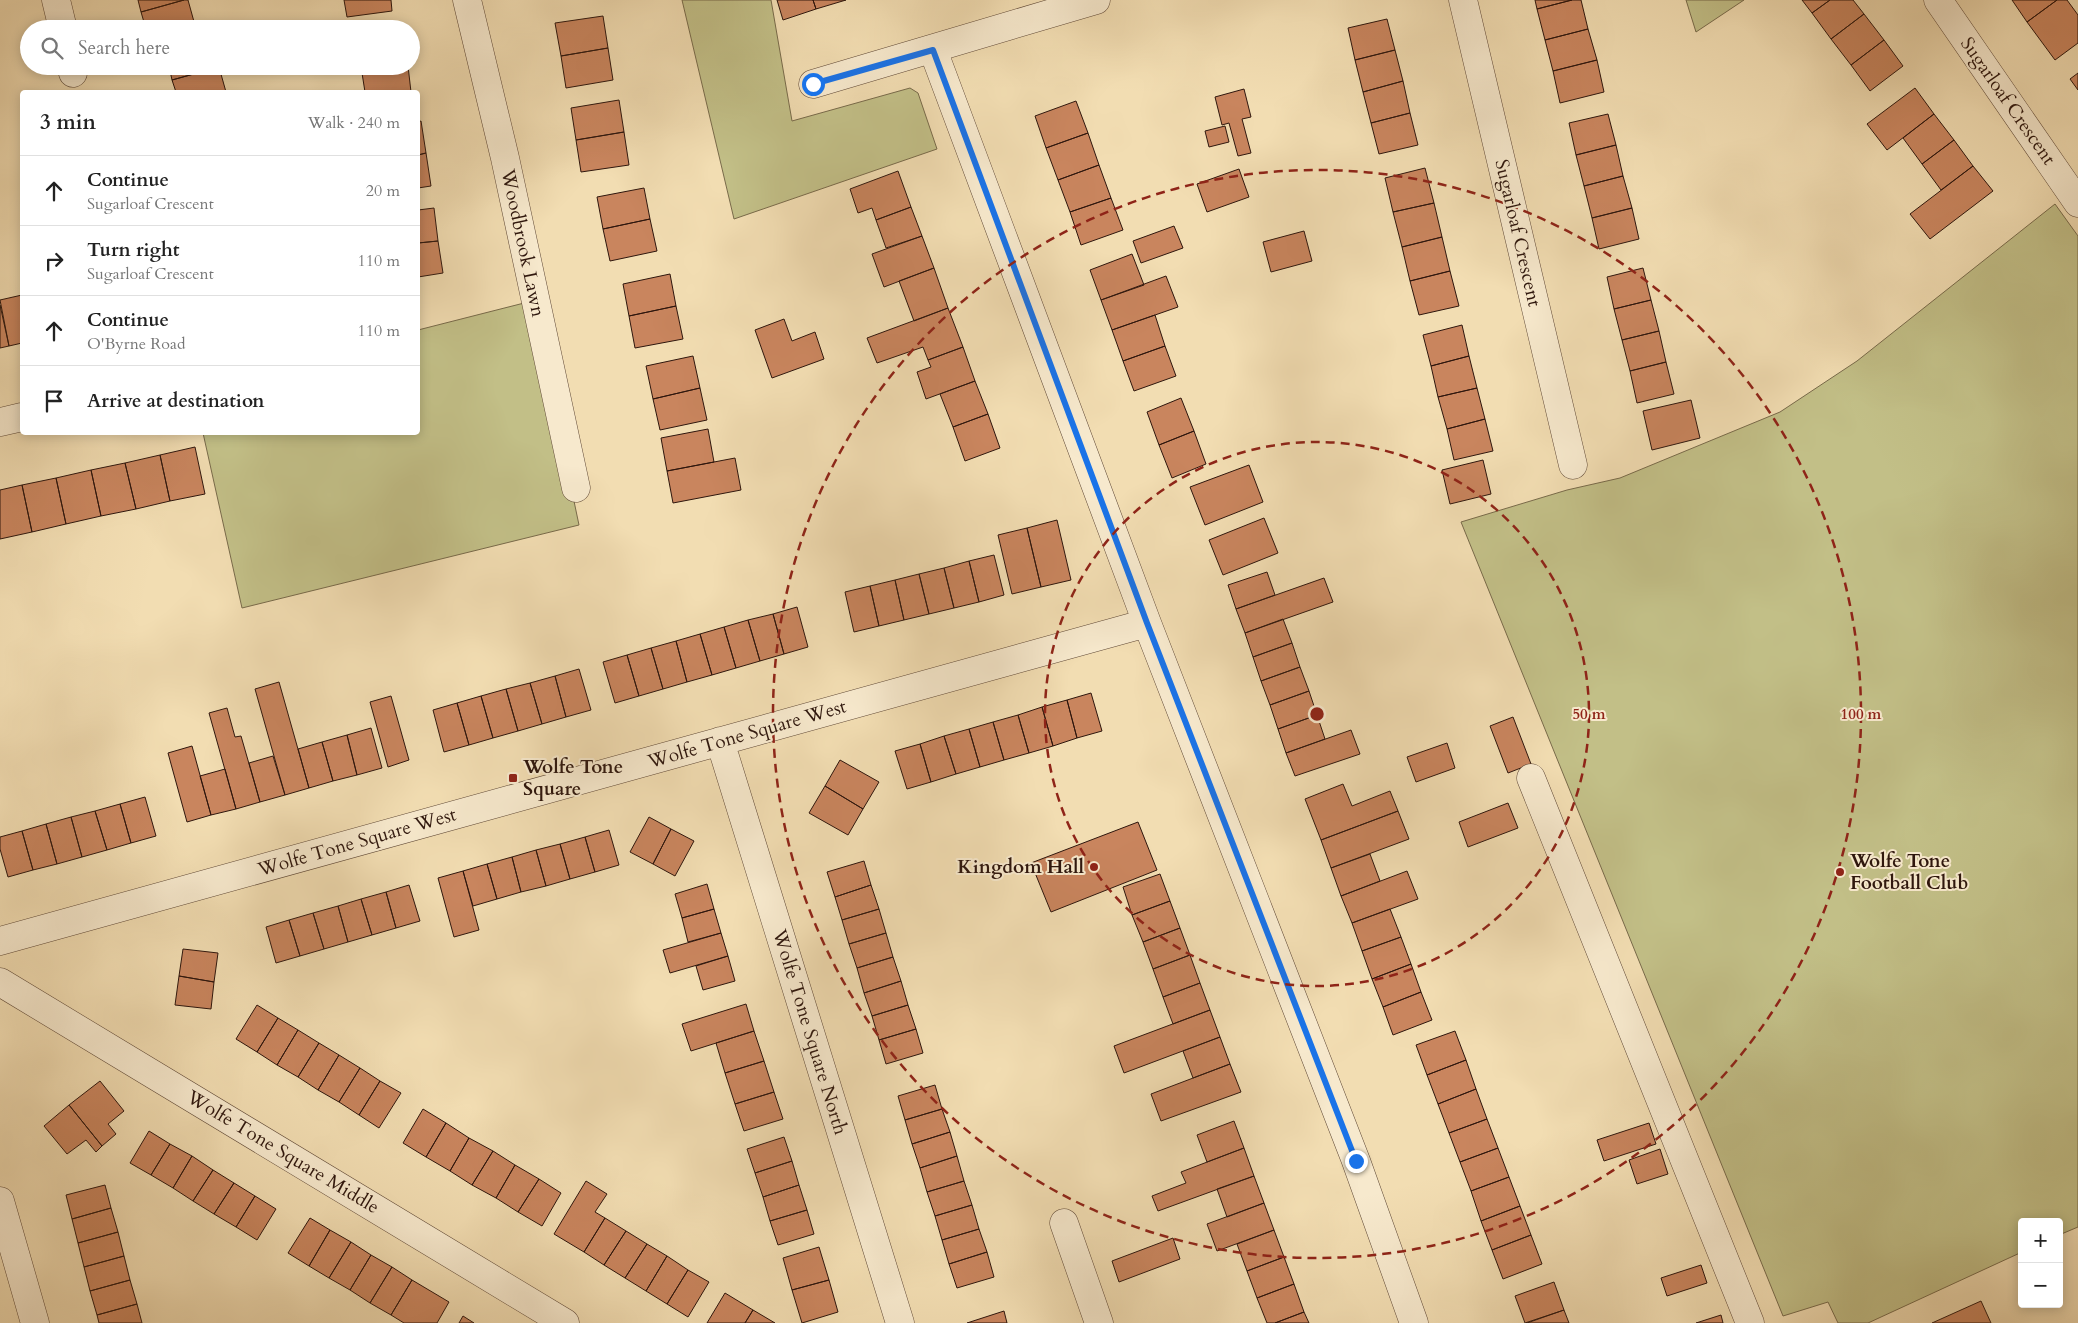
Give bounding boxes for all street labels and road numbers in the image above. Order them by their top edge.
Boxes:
street label: Sugarloaf Crescent [1954,32,2062,170]
street label: Sugarloaf Crescent [1488,157,1548,309]
street label: Woodbrook Lawn [494,166,551,319]
street label: Wolfe Tone Square West [644,693,849,775]
street label: Wolfe Tone Square West [254,801,459,883]
street label: Wolfe Tone Square North [766,925,854,1138]
street label: Wolfe Tone Square Middle [181,1084,384,1220]

